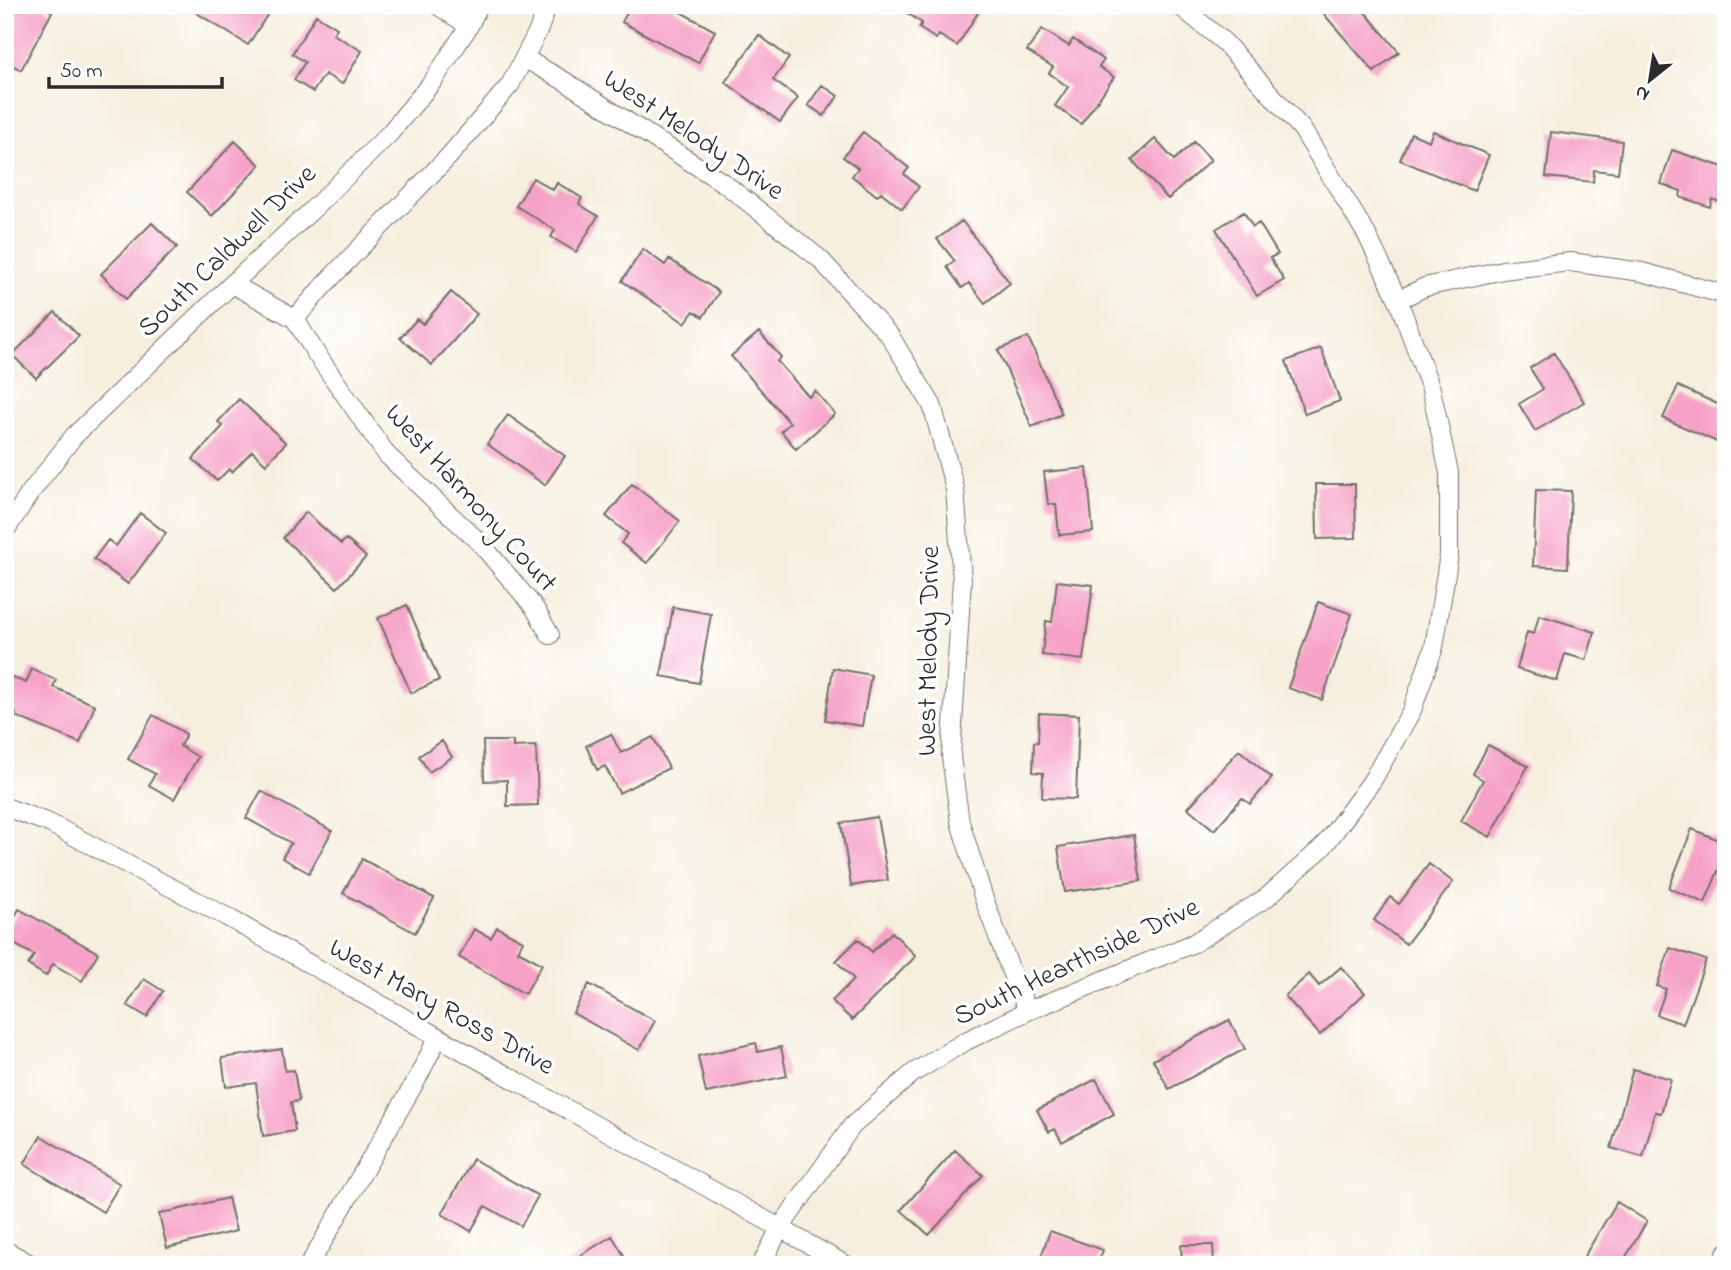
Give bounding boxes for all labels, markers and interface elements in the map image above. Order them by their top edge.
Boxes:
scale bar [49,46,222,90]
north arrow [1616,46,1686,116]
text: 50 m [60,57,103,87]
street label: West Melody Drive [594,60,792,212]
text: N [1630,78,1655,107]
street label: South Caldwell Drive [129,155,327,348]
street label: West Harmony Court [374,396,566,602]
street label: West Melody Drive [908,545,952,757]
street label: South Hearthside Drive [948,888,1207,1038]
street label: West Mary Ross Drive [321,929,562,1087]

